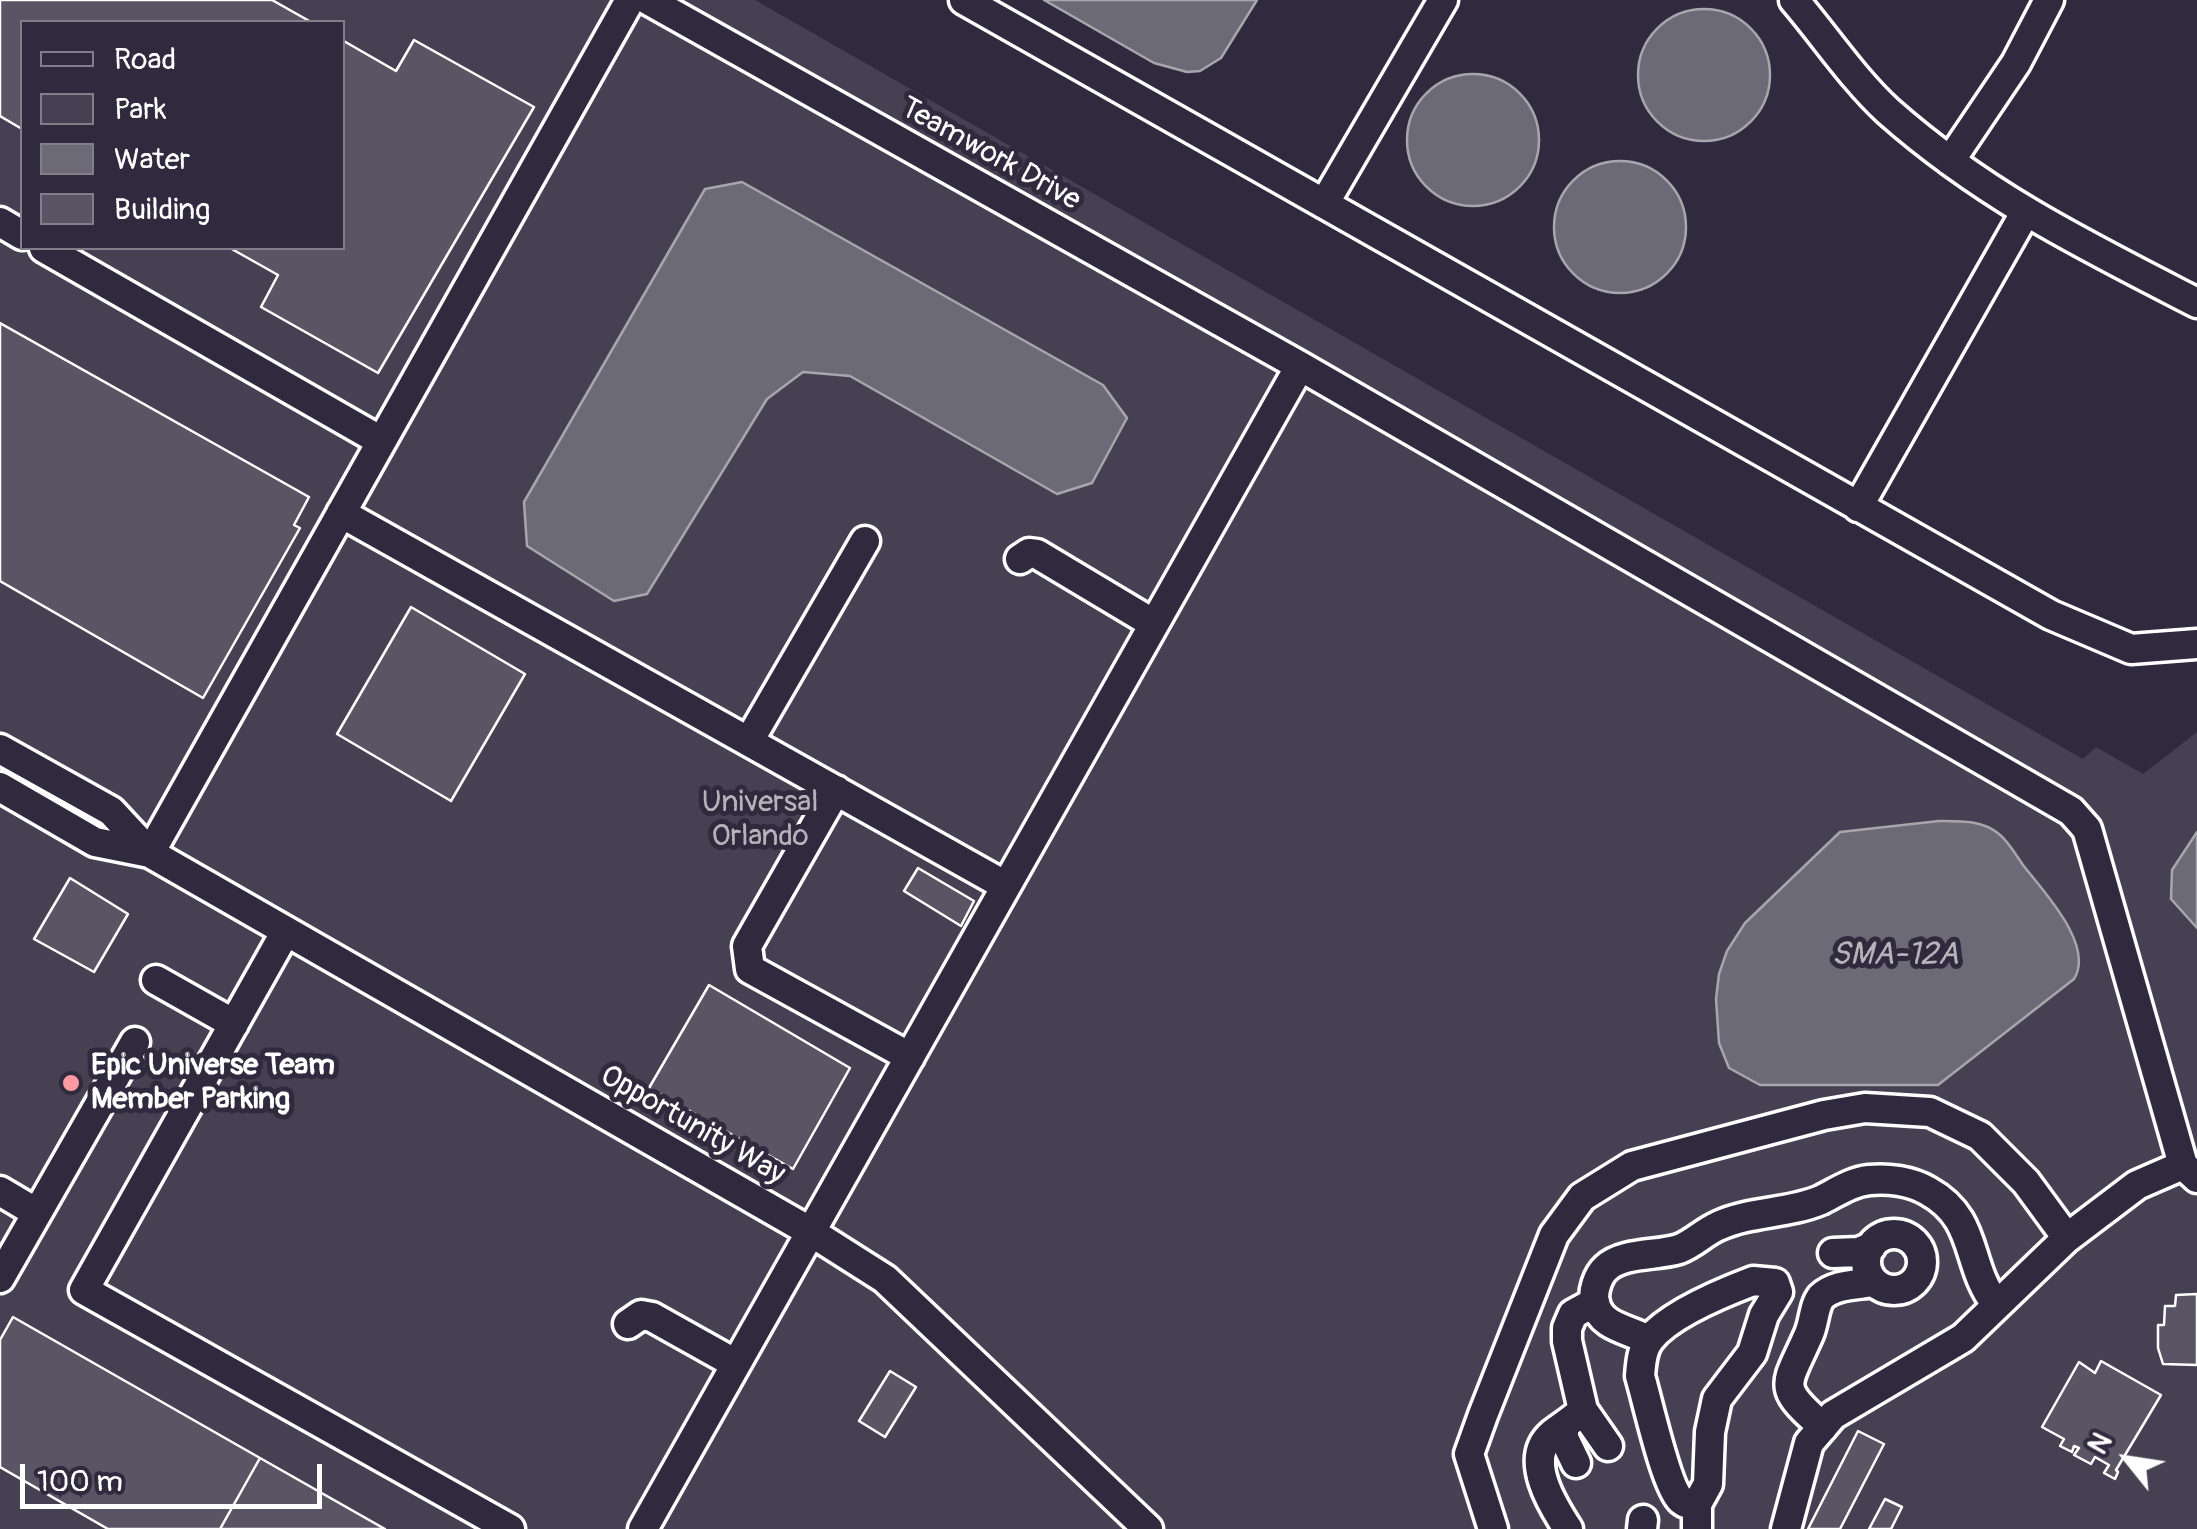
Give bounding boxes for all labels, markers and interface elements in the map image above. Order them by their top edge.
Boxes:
legend [20,20,345,250]
text: Road [114,41,176,78]
text: Park [114,91,167,128]
street label: Teamwork Drive [894,91,1086,219]
text: Water [114,141,190,178]
text: Building [114,191,210,228]
park label: Universal Orlando [702,785,818,856]
water label: SMA-12A [1831,937,1959,975]
place label: Epic Universe Team Member Parking [91,1048,335,1118]
street label: Opportunity Way [593,1059,791,1193]
marker: Epic Universe Team Member Parking [60,1072,82,1094]
north arrow [2077,1409,2177,1509]
text: N [2081,1427,2120,1461]
scale bar [25,1444,328,1506]
text: 100 m [37,1463,123,1500]

